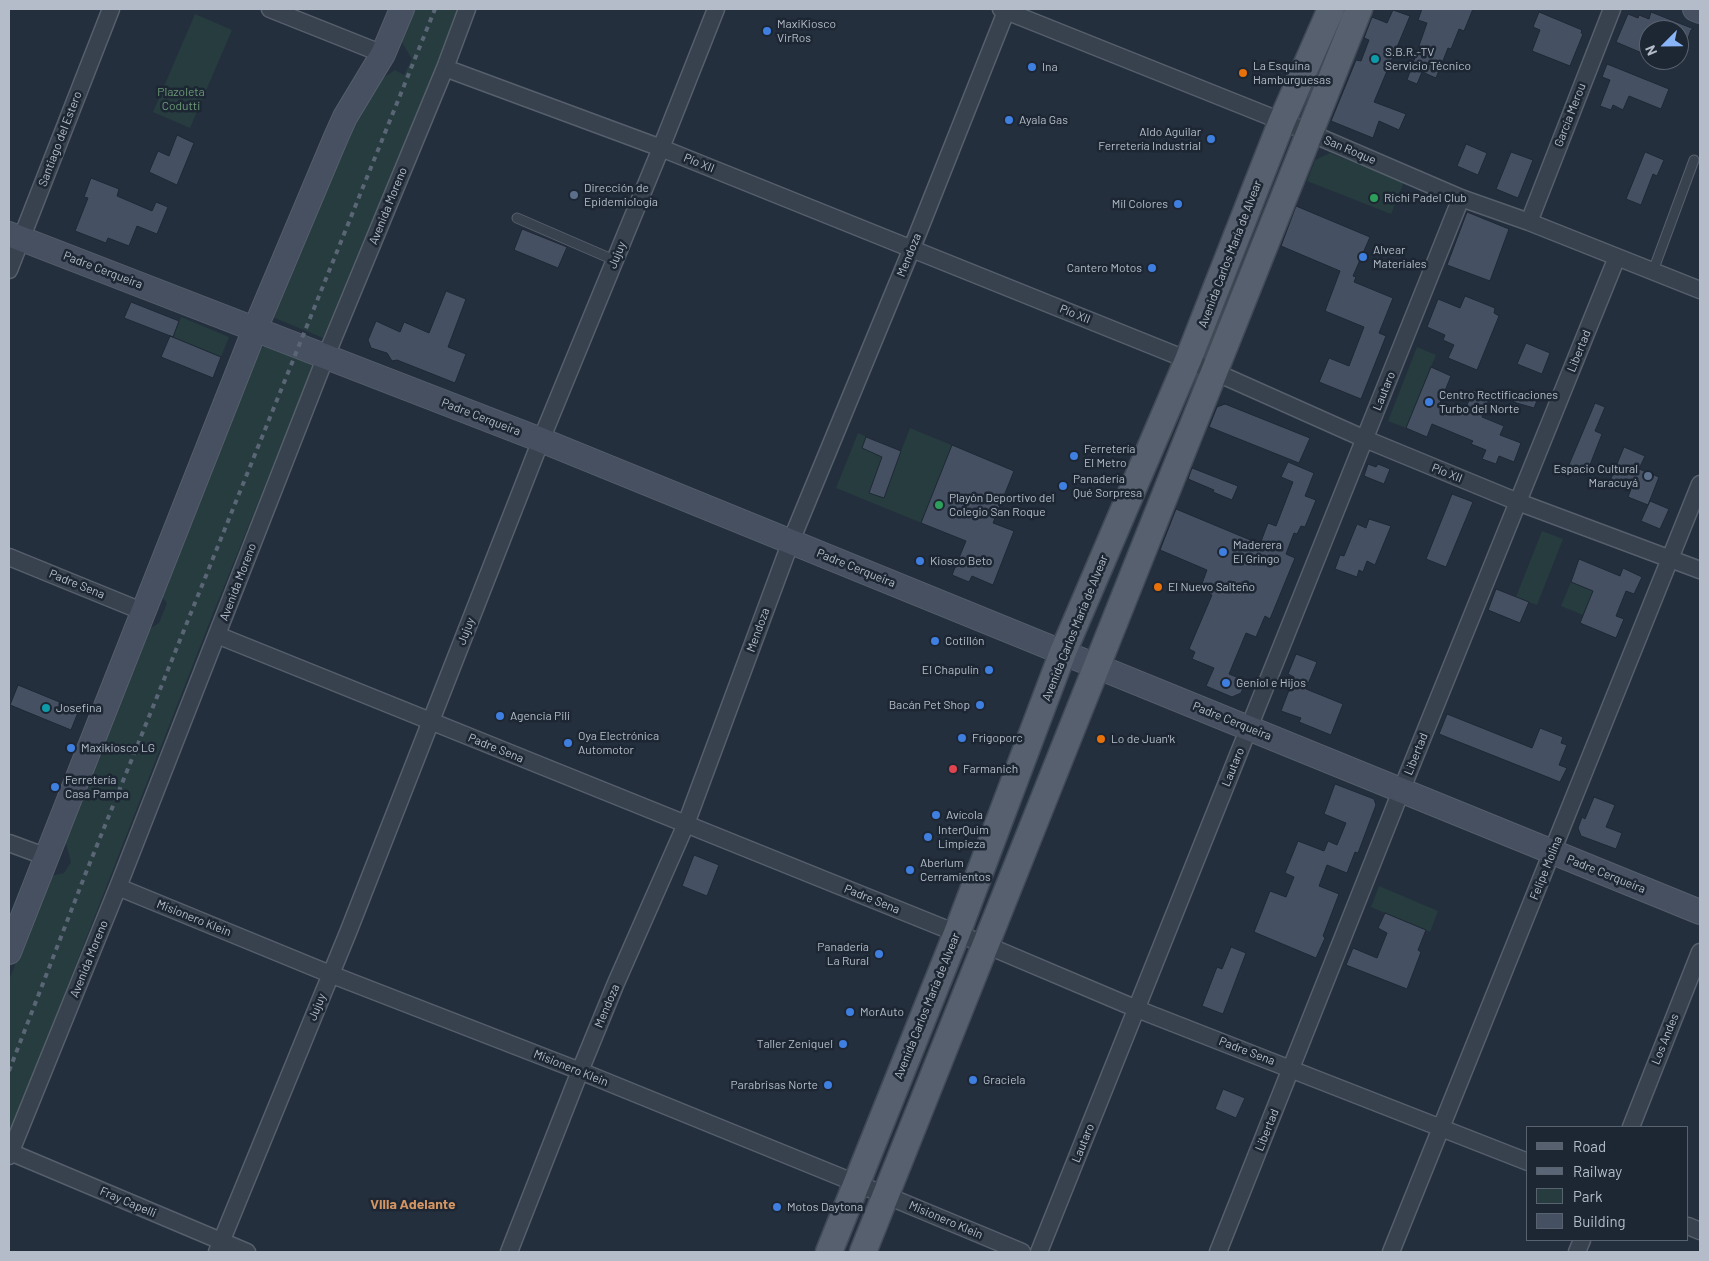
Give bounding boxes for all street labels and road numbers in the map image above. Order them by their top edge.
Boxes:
street label: García Merou [1551,81,1589,149]
street label: Santiago del Estero [35,89,85,189]
street label: San Roque [1322,133,1378,167]
street label: Pío XII [682,150,716,176]
street label: Avenida Moreno [366,165,410,247]
street label: Avenida Carlos María de Alvear [1195,178,1265,330]
street label: Mendoza [894,231,924,279]
street label: Jujuy [605,239,629,271]
street label: Padre Cerqueira [61,248,145,292]
street label: Pío XII [1058,301,1092,327]
street label: Libertad [1564,328,1594,374]
street label: Lautaro [1370,369,1398,413]
street label: Padre Cerqueira [439,395,523,439]
street label: Pío XII [1430,460,1464,486]
street label: Avenida Moreno [217,541,259,623]
street label: Padre Cerqueira [814,546,898,590]
street label: Avenida Carlos María de Alvear [1039,553,1111,703]
street label: Padre Sena [47,566,107,602]
street label: Mendoza [743,606,773,654]
street label: Jujuy [454,615,478,647]
street label: Padre Cerqueira [1190,699,1274,743]
street label: Padre Sena [466,730,526,766]
street label: Libertad [1401,731,1431,777]
street label: Lautaro [1219,745,1247,789]
street label: Felipe Molina [1527,834,1565,902]
street label: Padre Cerqueira [1564,852,1648,896]
street label: Padre Sena [842,881,902,917]
street label: Misionero Klein [155,897,233,939]
street label: Avenida Moreno [67,918,111,1000]
street label: Avenida Carlos María de Alvear [891,931,963,1081]
street label: Mendoza [591,982,623,1030]
street label: Jujuy [305,991,329,1023]
street label: Los Andes [1648,1011,1682,1067]
street label: Padre Sena [1217,1034,1277,1068]
street label: Misionero Klein [532,1047,610,1089]
street label: Libertad [1252,1107,1282,1153]
street label: Lautaro [1069,1121,1097,1165]
street label: Fray Capelli [98,1184,158,1220]
street label: Misionero Klein [907,1198,985,1242]

